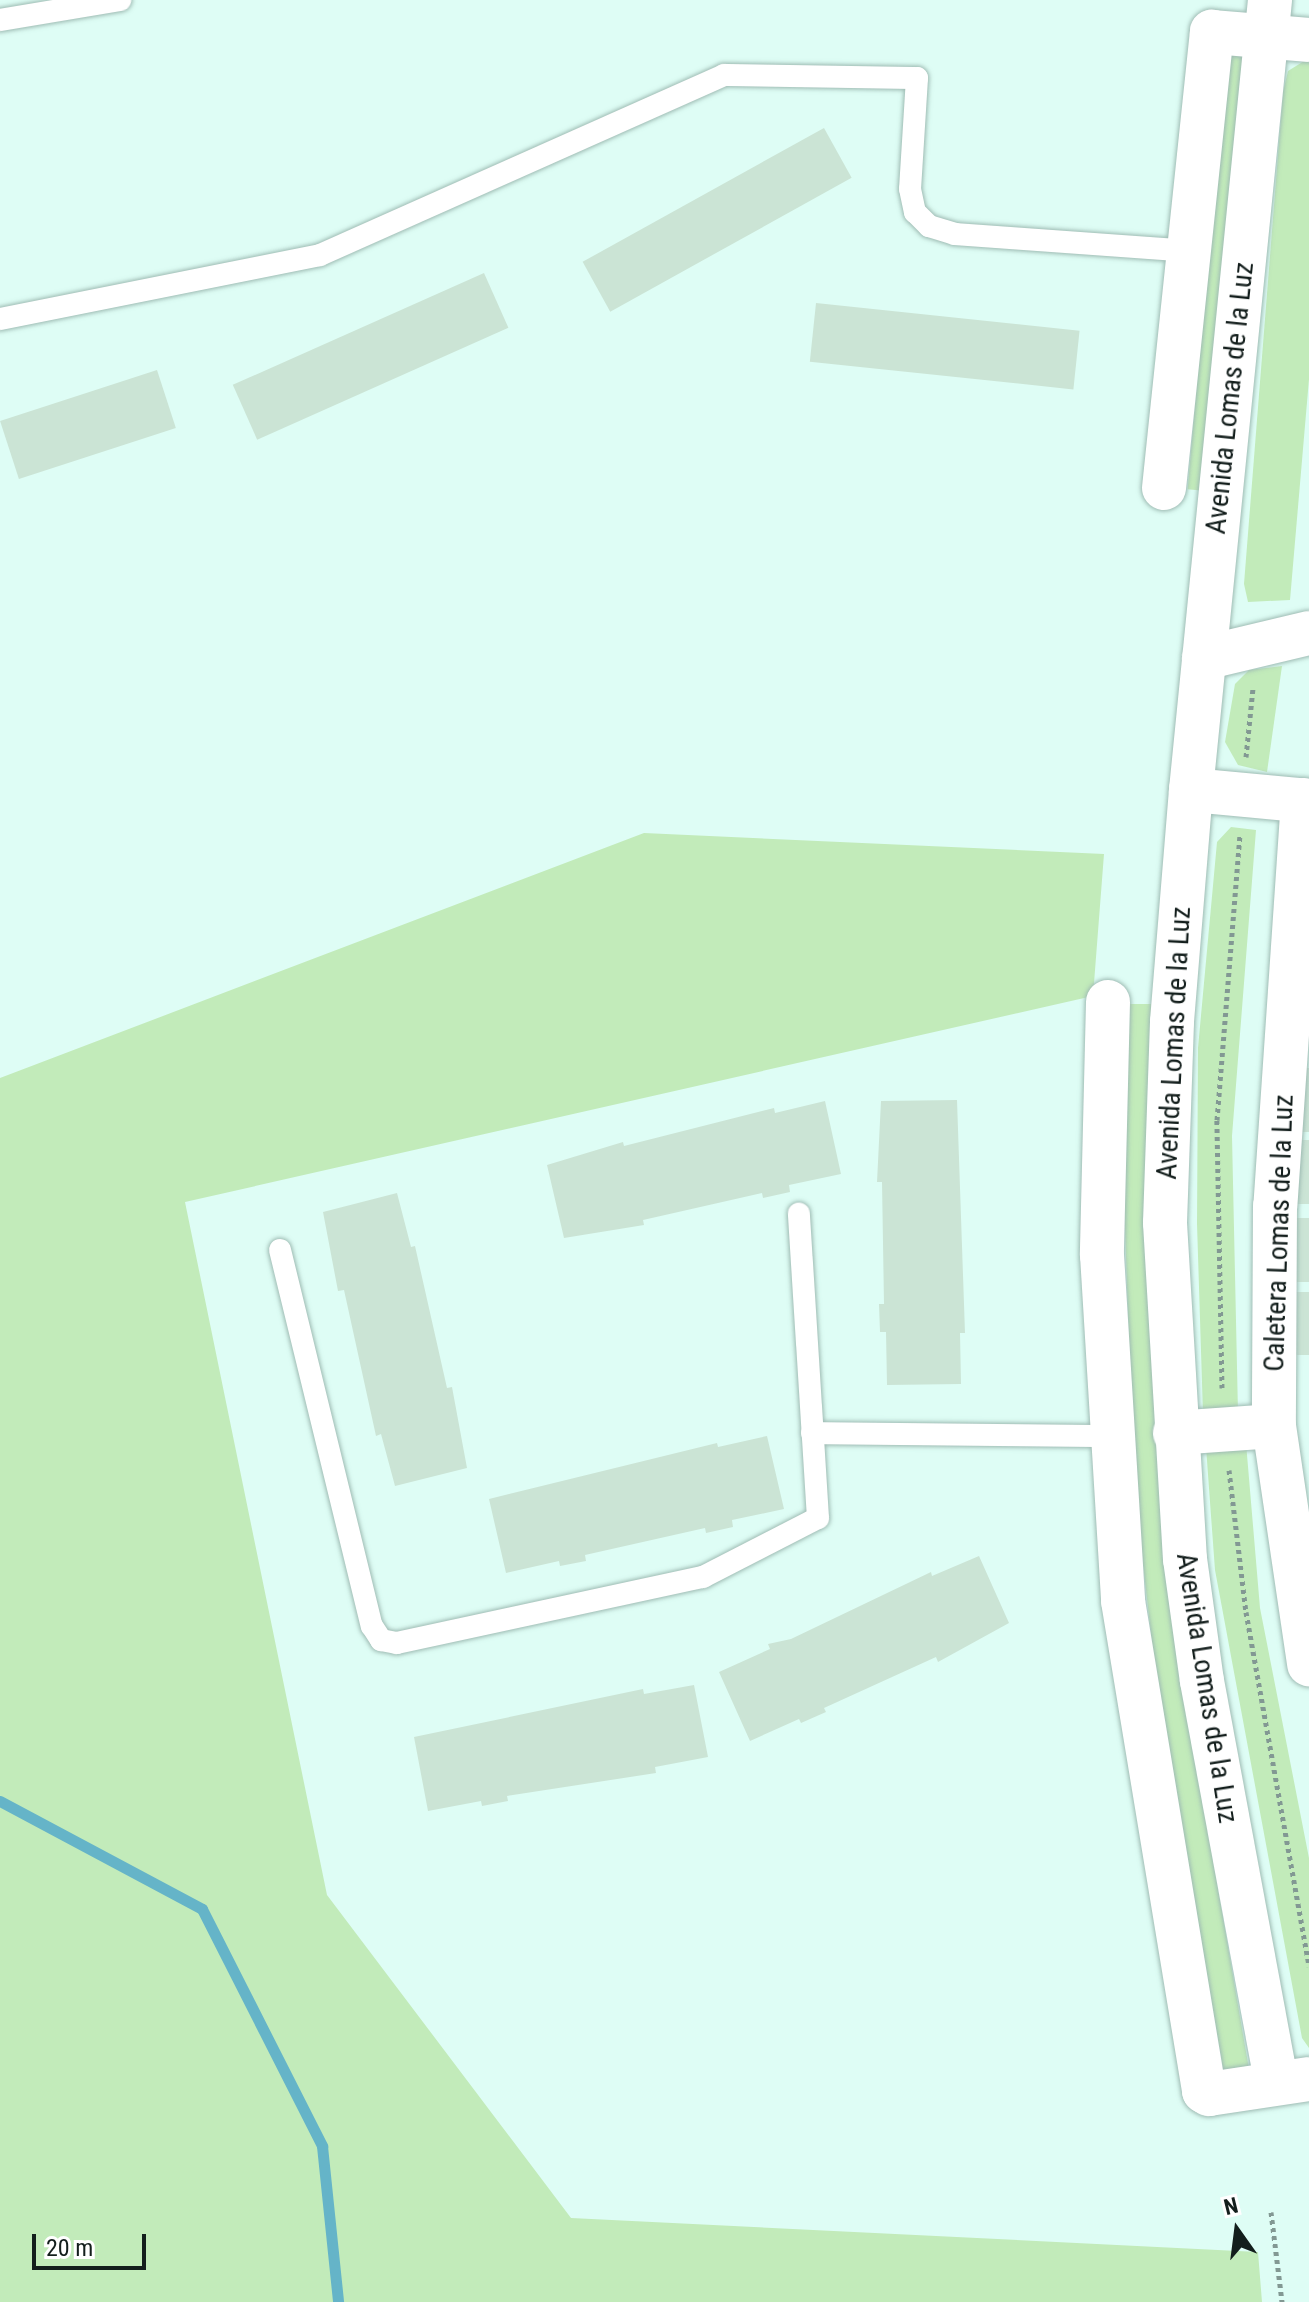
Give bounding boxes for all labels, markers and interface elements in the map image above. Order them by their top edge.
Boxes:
street label: Avenida Lomas de la Luz [1199,260,1261,536]
street label: Avenida Lomas de la Luz [1150,906,1198,1180]
street label: Caletera Lomas de la Luz [1257,1094,1301,1372]
street label: Avenida Lomas de la Luz [1169,1550,1245,1826]
north arrow [1197,2190,1277,2270]
text: N [1221,2192,1241,2220]
scale bar [36,2218,150,2268]
text: 20 m [46,2234,93,2262]

